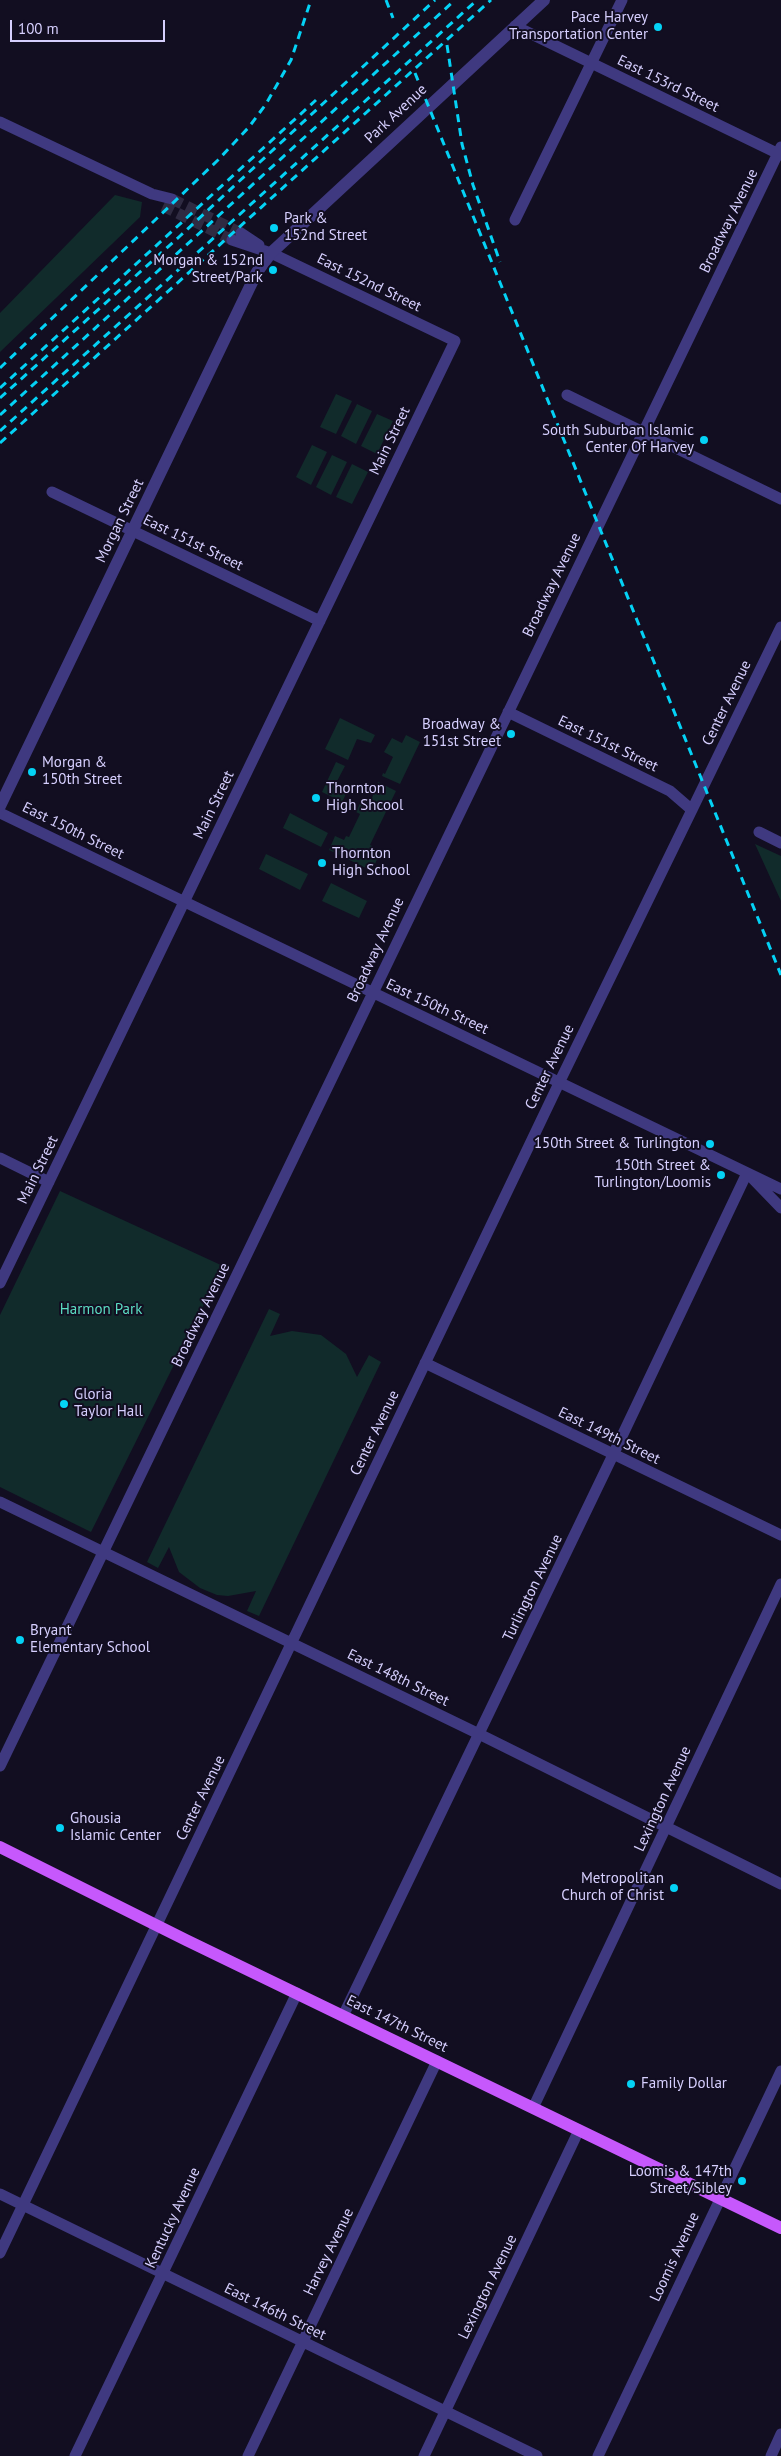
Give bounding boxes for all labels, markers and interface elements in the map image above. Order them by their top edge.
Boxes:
place label: Pace Harvey Transportation Center [509,9,648,44]
scale bar [12,10,168,42]
text: 100 m [18,19,59,38]
marker: Pace Harvey Transportation Center [652,21,664,33]
street label: East 153rd Street [614,52,722,116]
street label: Park Avenue [361,81,431,147]
street label: Broadway Avenue [696,166,762,276]
place label: Park & 152nd Street [284,210,367,245]
marker: Park & 152nd Street [268,222,280,234]
street label: East 152nd Street [314,250,424,316]
place label: Morgan & 152nd Street/Park [153,252,263,287]
marker: Morgan & 152nd Street/Park [267,264,279,276]
street label: Main Street [366,404,414,478]
place label: South Suburban Islamic Center Of Harvey [542,422,694,457]
marker: South Suburban Islamic Center Of Harvey [698,434,710,446]
street label: Morgan Street [92,476,148,566]
street label: East 151st Street [140,511,246,575]
street label: Broadway Avenue [519,530,585,640]
street label: Center Avenue [699,658,755,748]
street label: East 151st Street [555,712,661,776]
place label: Broadway & 151st Street [422,716,501,751]
marker: Broadway & 151st Street [505,728,517,740]
place label: Morgan & 150th Street [42,754,122,789]
marker: Morgan & 150th Street [26,766,38,778]
street label: Main Street [190,768,238,842]
place label: Thornton High Shcool [326,780,403,815]
marker: Thornton High Shcool [310,792,322,804]
street label: East 150th Street [19,799,127,863]
place label: Thornton High School [332,845,410,880]
marker: Thornton High School [316,857,328,869]
street label: Broadway Avenue [344,895,408,1005]
street label: East 150th Street [383,975,491,1039]
street label: Center Avenue [522,1022,578,1112]
street label: Main Street [14,1133,62,1207]
place label: 150th Street & Turlington [534,1135,700,1153]
marker: 150th Street & Turlington [704,1138,716,1150]
place label: 150th Street & Turlington/Loomis [594,1157,711,1192]
marker: 150th Street & Turlington/Loomis [715,1169,727,1181]
street label: Broadway Avenue [168,1260,234,1370]
park label: Harmon Park [60,1301,142,1319]
place label: Gloria Taylor Hall [74,1386,143,1421]
street label: Center Avenue [347,1388,403,1478]
marker: Gloria Taylor Hall [58,1398,70,1410]
street label: East 149th Street [555,1404,663,1468]
street label: Turlington Avenue [499,1532,567,1644]
place label: Bryant Elementary School [30,1622,150,1657]
marker: Bryant Elementary School [14,1634,26,1646]
street label: East 148th Street [344,1646,452,1710]
street label: Lexington Avenue [631,1743,695,1855]
street label: Center Avenue [173,1753,229,1843]
place label: Ghousia Islamic Center [70,1810,161,1845]
marker: Ghousia Islamic Center [54,1822,66,1834]
place label: Metropolitan Church of Christ [561,1870,664,1905]
marker: Metropolitan Church of Christ [668,1882,680,1894]
street label: East 147th Street [343,1992,451,2056]
place label: Family Dollar [641,2075,727,2093]
marker: Family Dollar [625,2078,637,2090]
place label: Loomis & 147th Street/Sibley [629,2163,732,2198]
street label: Kentucky Avenue [142,2165,204,2271]
marker: Loomis & 147th Street/Sibley [736,2175,748,2187]
street label: Harvey Avenue [300,2205,358,2299]
street label: Loomis Avenue [646,2210,704,2304]
street label: Lexington Avenue [455,2232,521,2342]
street label: East 146th Street [221,2280,329,2344]

